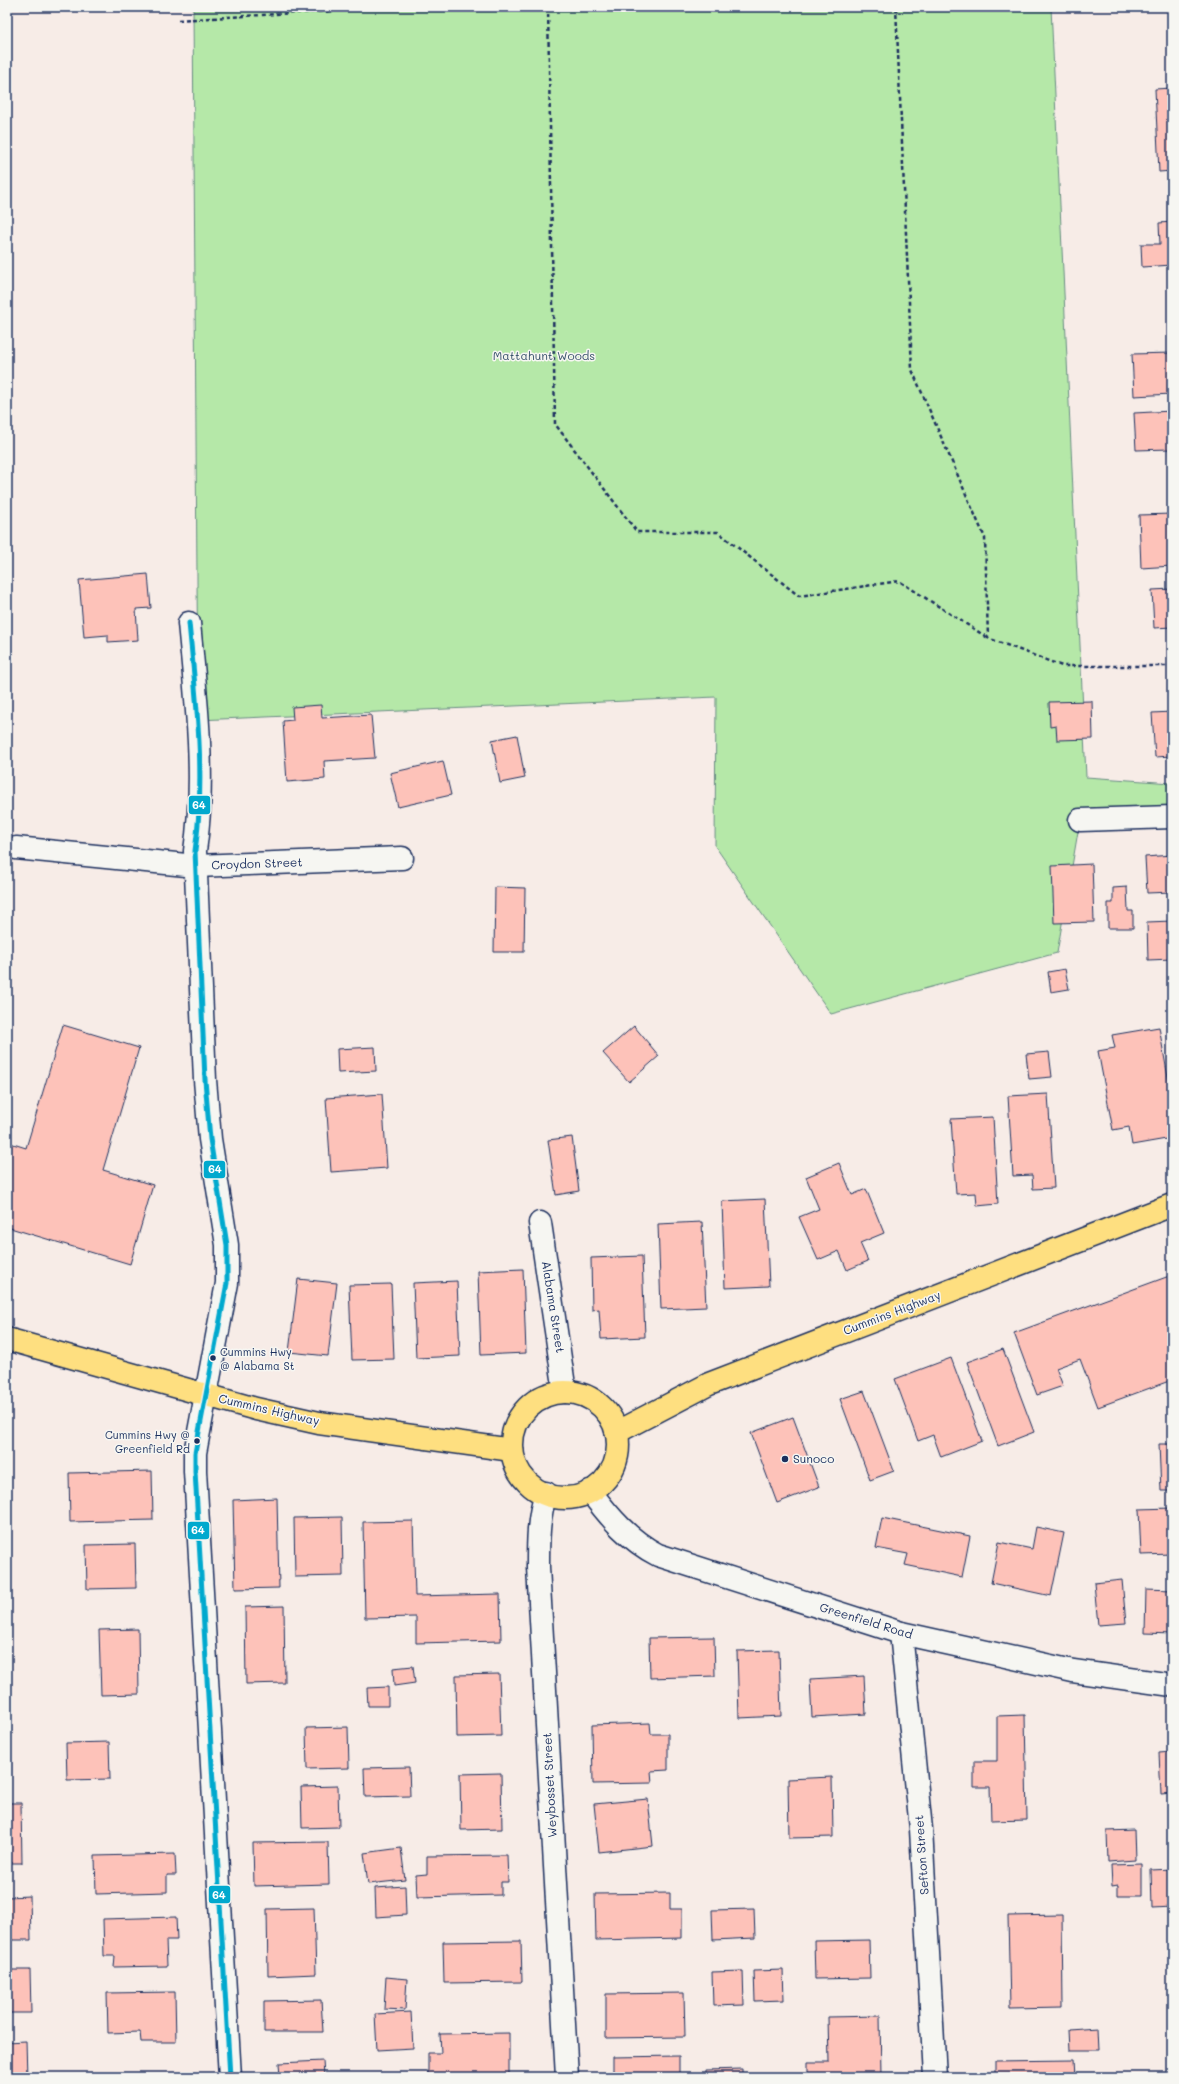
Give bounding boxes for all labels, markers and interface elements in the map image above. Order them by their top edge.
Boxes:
park label: Mattahunt Woods [493,347,595,363]
line badge: 64 [188,795,211,815]
text: 64 [192,797,206,812]
street label: Croydon Street [211,853,303,873]
line badge: 64 [203,1160,226,1179]
text: 64 [208,1161,222,1176]
street label: Alabama Street [539,1260,569,1354]
street label: Cummins Highway [841,1286,943,1338]
place label: Cummins Hwy @ Alabama St [220,1344,295,1373]
marker: Cummins Hwy @ Alabama St [208,1353,218,1363]
street label: Cummins Highway [217,1390,321,1428]
place label: Cummins Hwy @ Greenfield Rd [105,1427,190,1456]
marker: Cummins Hwy @ Greenfield Rd [192,1436,202,1446]
place label: Sunoco [793,1450,834,1466]
marker: Sunoco [780,1454,790,1464]
line badge: 64 [187,1521,210,1540]
text: 64 [191,1522,205,1537]
street label: Greenfield Road [818,1598,915,1642]
street label: Weybosset Street [538,1732,560,1838]
street label: Sefton Street [910,1815,932,1895]
line badge: 64 [208,1885,231,1904]
text: 64 [212,1887,226,1902]

